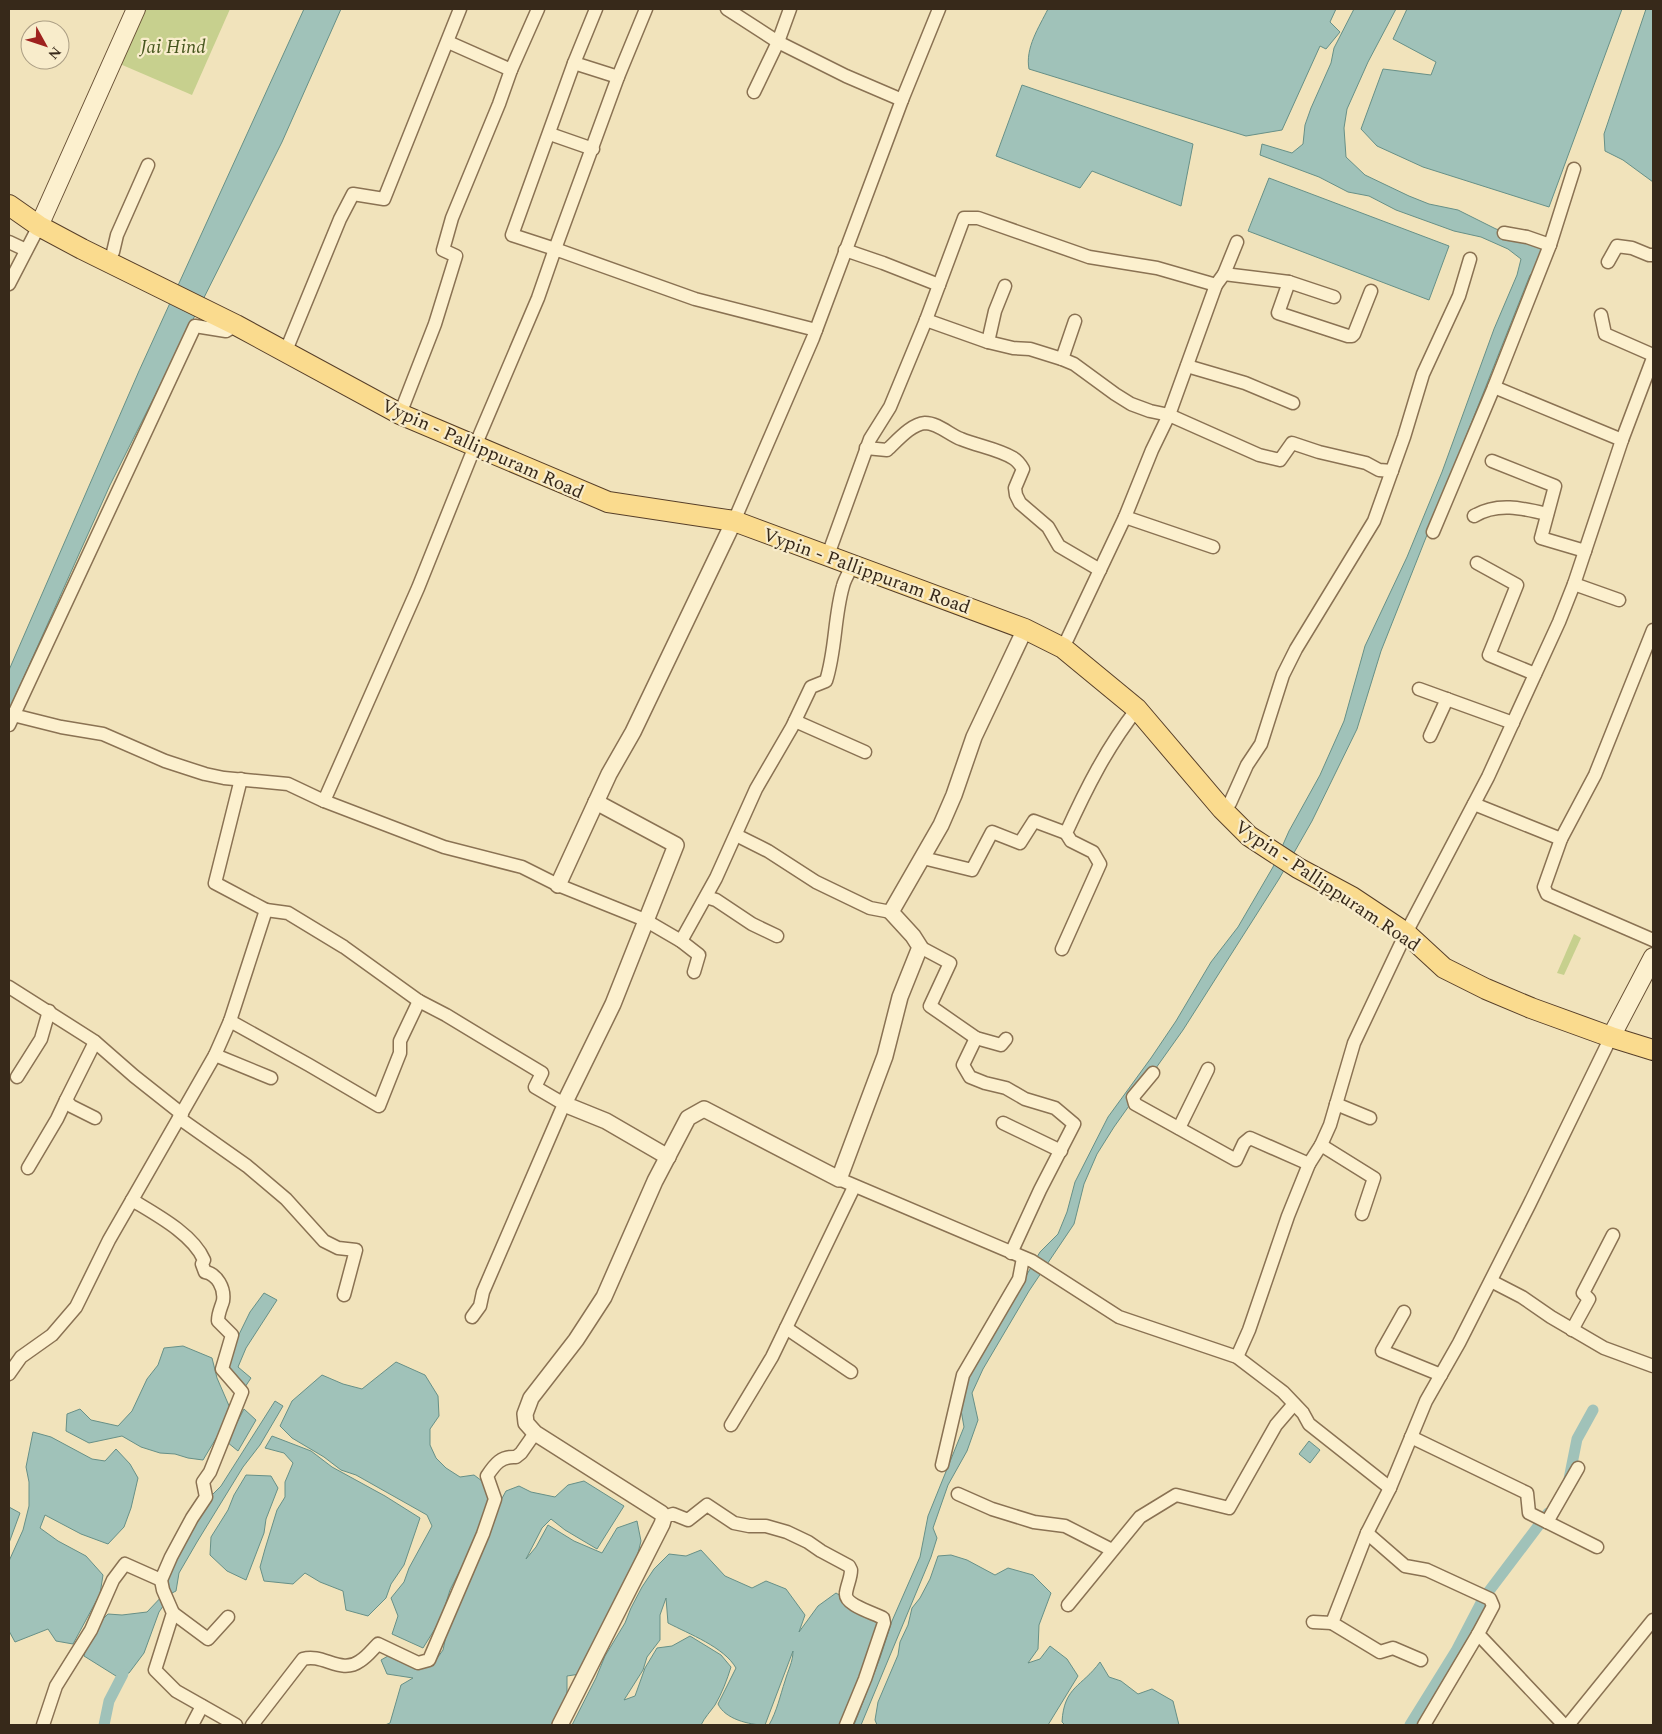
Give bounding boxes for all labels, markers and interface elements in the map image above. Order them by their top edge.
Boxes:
north arrow [20,20,70,70]
park label: Jai Hind [138,33,206,62]
text: N [43,42,66,64]
street label: Vypin - Pallippuram Road [377,392,588,507]
street label: Vypin - Pallippuram Road [759,520,974,622]
street label: Vypin - Pallippuram Road [1228,813,1426,959]

